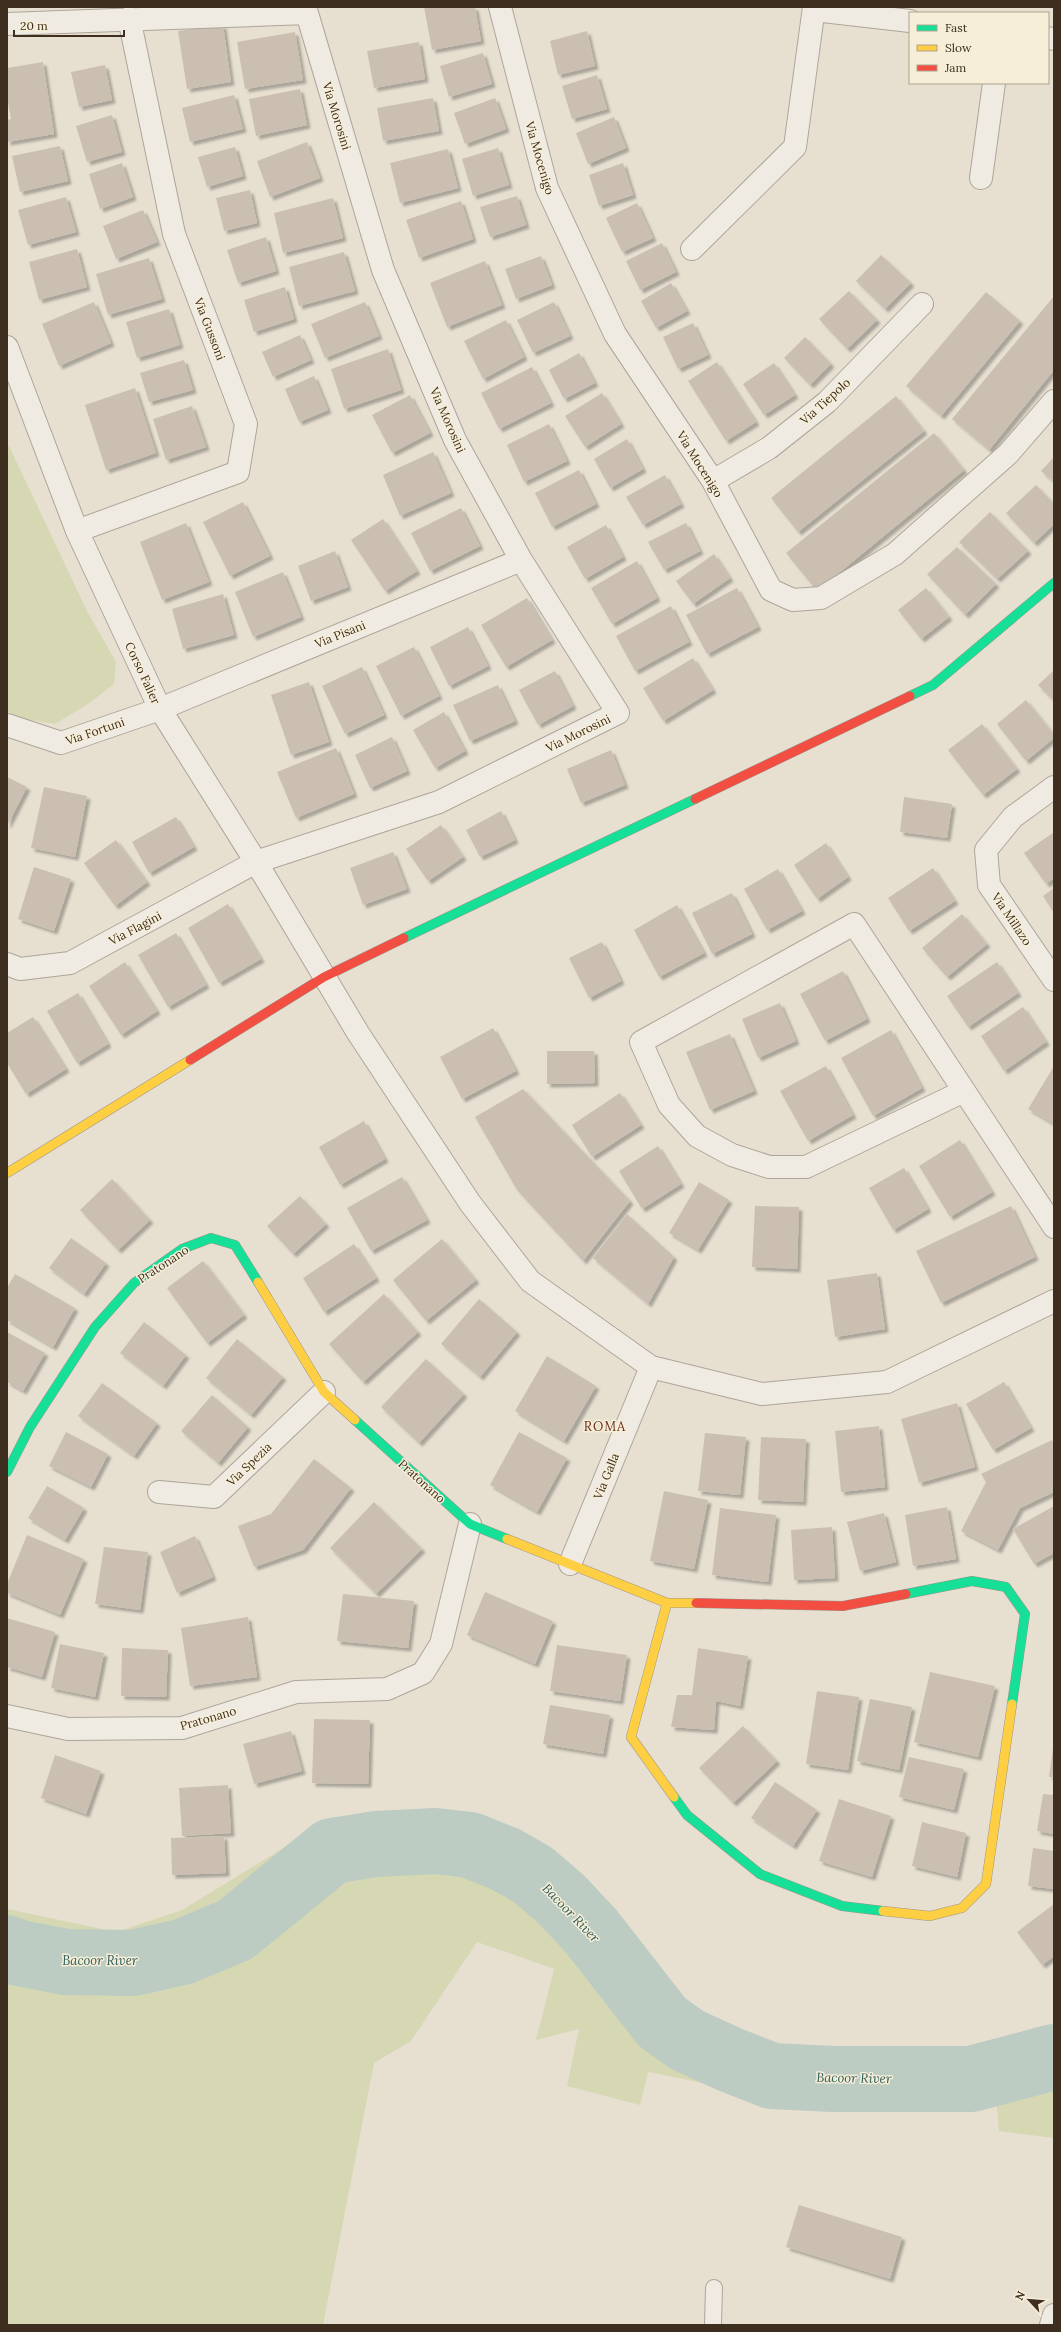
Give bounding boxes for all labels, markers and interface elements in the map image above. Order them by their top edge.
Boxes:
scale bar [14,12,124,38]
legend [909,12,1049,84]
text: 20 m [20,18,48,33]
text: Fast [945,20,968,35]
text: Slow [945,40,972,55]
text: Jam [944,60,966,75]
street label: Via Morosini [319,79,354,152]
street label: Via Mocenigo [522,119,558,196]
street label: Via Gussoni [191,295,229,362]
street label: Via Tiepolo [796,375,853,428]
street label: Via Morosini [426,384,469,455]
street label: Via Mocenigo [673,427,726,500]
street label: Via Pisani [311,617,368,651]
street label: Corso Falier [122,639,164,707]
street label: Via Morosini [542,711,613,756]
street label: Via Fortuni [63,714,127,748]
street label: Via Millazo [988,889,1035,948]
street label: Via Flagini [105,908,164,949]
street label: Pratonano [135,1242,191,1286]
district label: ROMA [584,1418,626,1435]
street label: Via Spezia [223,1439,275,1490]
street label: Via Galla [590,1451,622,1502]
street label: Pratonano [395,1456,449,1506]
street label: Pratonano [178,1703,238,1733]
water label: Bacoor River [539,1880,603,1946]
water label: Bacoor River [62,1952,138,1969]
water label: Bacoor River [816,2069,892,2087]
north arrow [1009,2280,1049,2320]
text: N [1012,2288,1028,2303]

